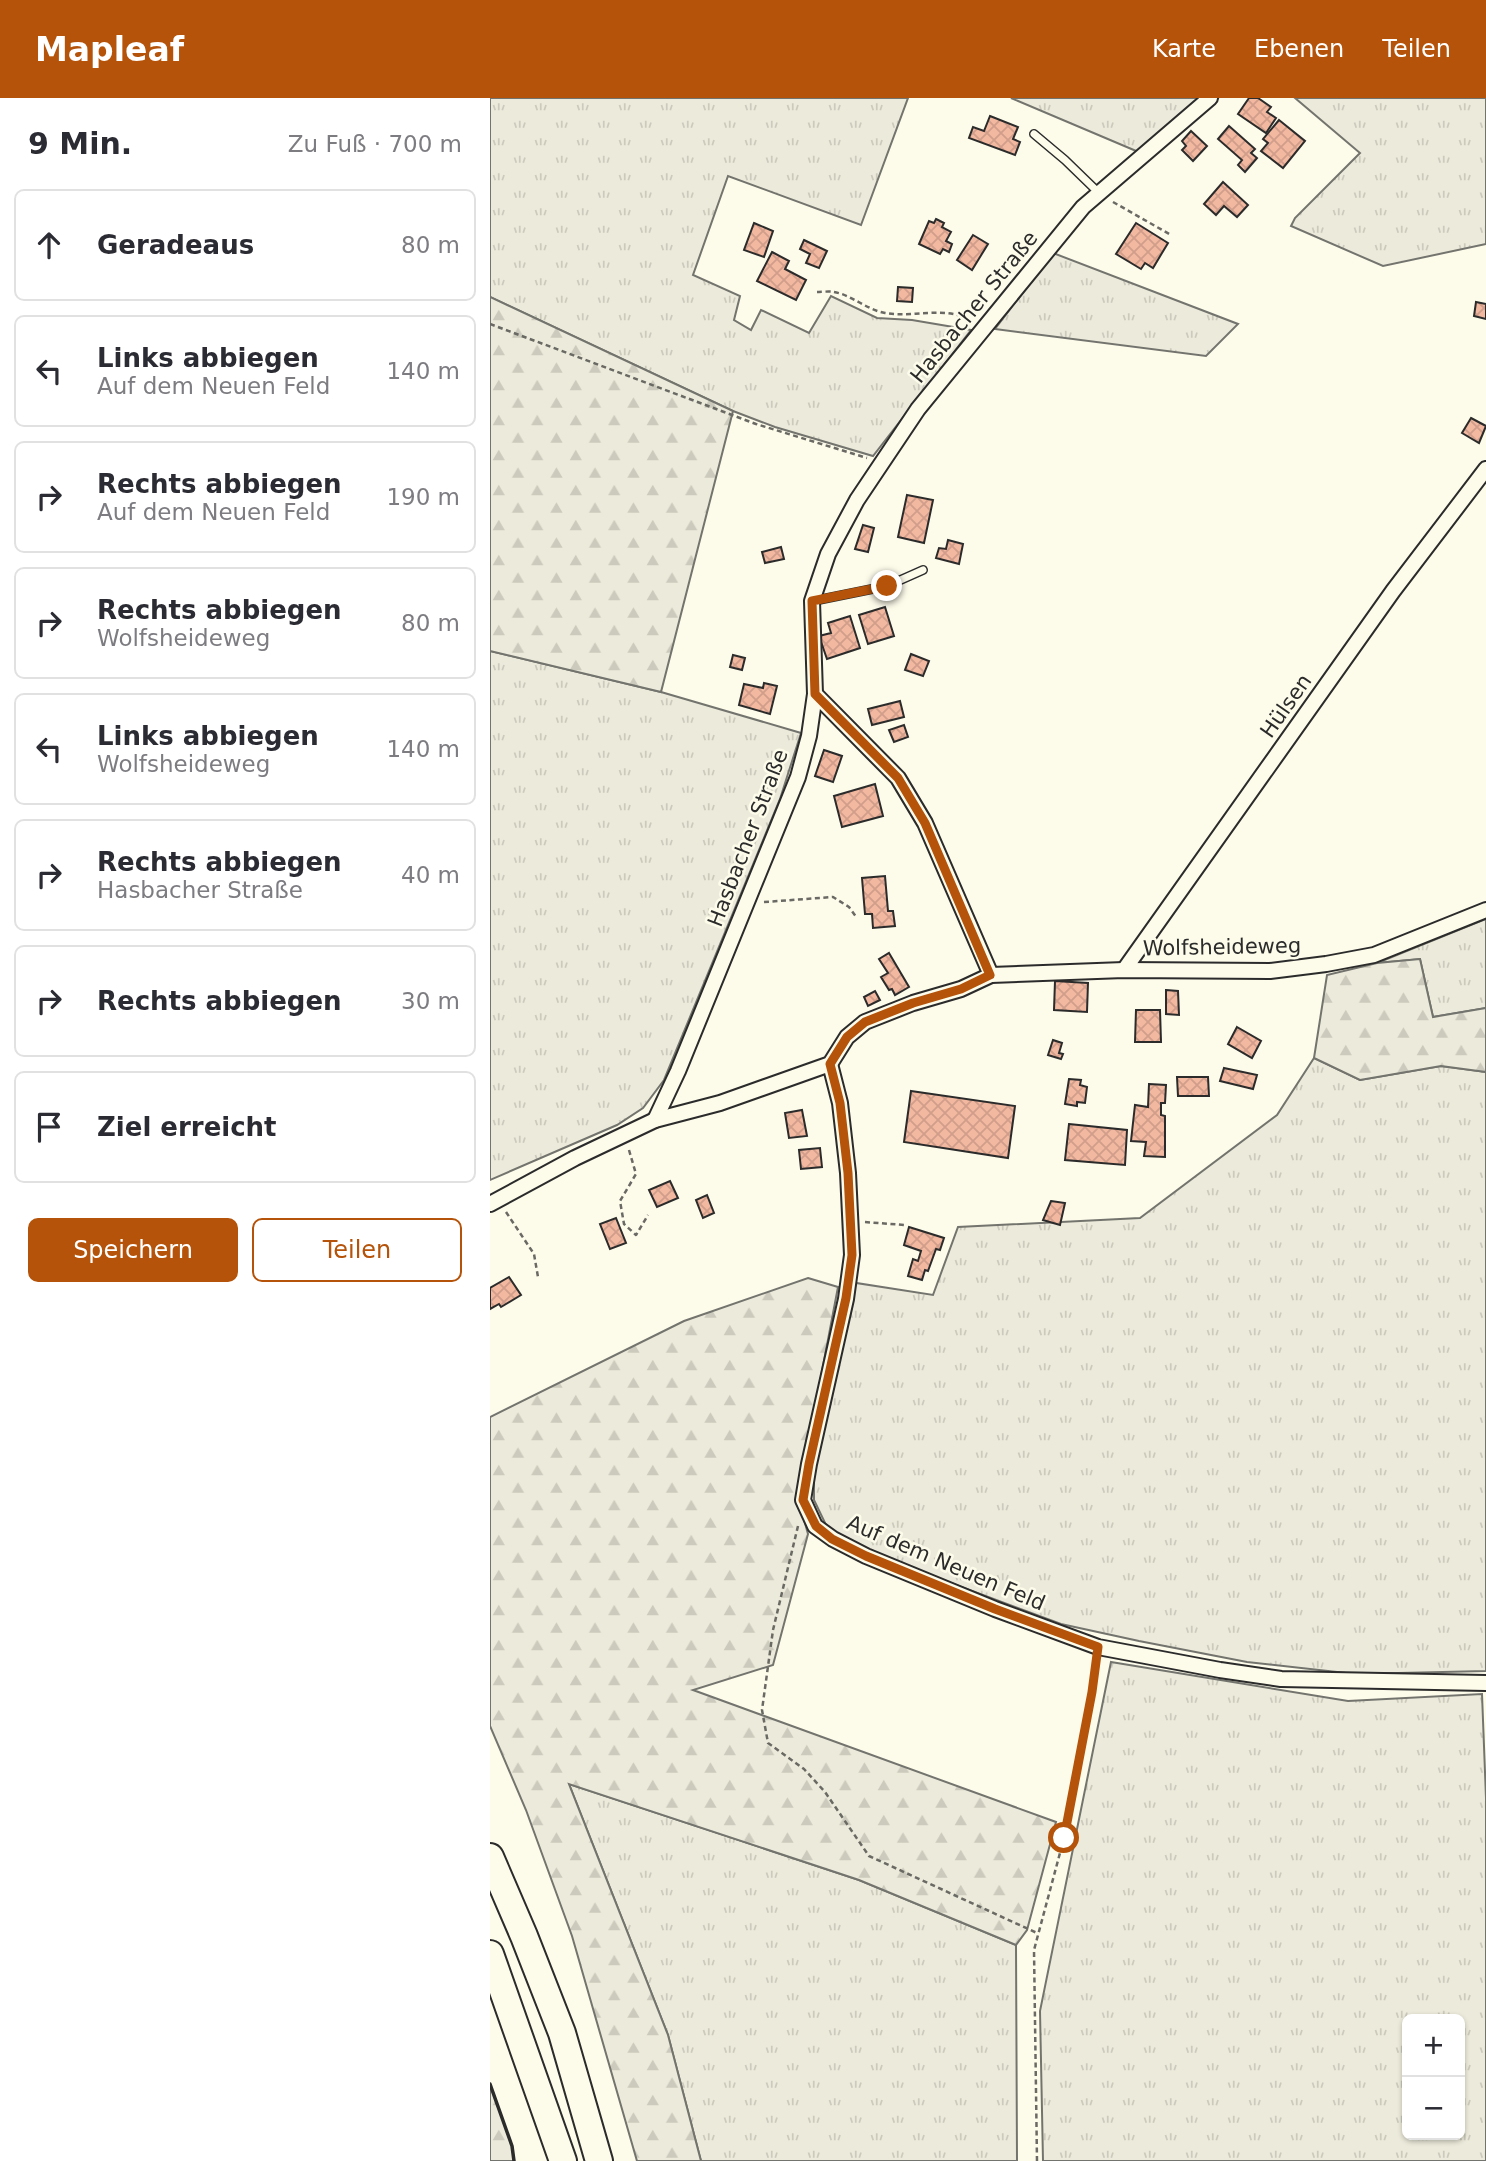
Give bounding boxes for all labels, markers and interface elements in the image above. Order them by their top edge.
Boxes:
text: Mapleaf [35,30,184,69]
text: Karte [1152,35,1216,63]
text: Ebenen [1254,35,1344,63]
text: Teilen [1382,35,1451,63]
text: 9 Min. [28,126,132,161]
text: Zu Fuß · 700 m [288,131,462,157]
icon: ahead [30,226,68,264]
street label: Hasbacher Straße [905,226,1043,388]
text: Geradeaus [97,230,254,260]
text: 80 m [401,232,460,258]
text: Links abbiegen [97,343,319,373]
icon: left [30,352,68,390]
text: 140 m [386,358,460,384]
text: Auf dem Neuen Feld [97,373,330,399]
text: Rechts abbiegen [97,469,342,499]
icon: right [30,478,68,516]
text: 190 m [386,484,460,510]
text: Auf dem Neuen Feld [97,499,330,525]
route end [871,570,902,601]
text: Rechts abbiegen [97,595,342,625]
icon: right [30,604,68,642]
text: 80 m [401,610,460,636]
text: Wolfsheideweg [97,625,270,651]
street label: Hülsen [1255,670,1317,742]
text: Links abbiegen [97,721,319,751]
icon: left [30,730,68,768]
text: 140 m [386,736,460,762]
street label: Hasbacher Straße [703,746,793,930]
text: Wolfsheideweg [97,751,270,777]
text: Rechts abbiegen [97,847,342,877]
icon: right [30,856,68,894]
text: 40 m [401,862,460,888]
text: Hasbacher Straße [97,877,303,903]
street label: Wolfsheideweg [1143,934,1301,960]
icon: right [30,982,68,1020]
text: Rechts abbiegen [97,986,342,1016]
text: 30 m [401,988,460,1014]
icon: arrive [30,1108,68,1146]
text: Ziel erreicht [97,1112,277,1142]
button: Speichern [28,1218,238,1282]
button: Teilen [252,1218,462,1282]
street label: Auf dem Neuen Feld [843,1510,1049,1616]
route start [1048,1822,1079,1853]
map controls [1402,2014,1465,2140]
button: + [1402,2014,1465,2077]
button: − [1402,2077,1465,2140]

